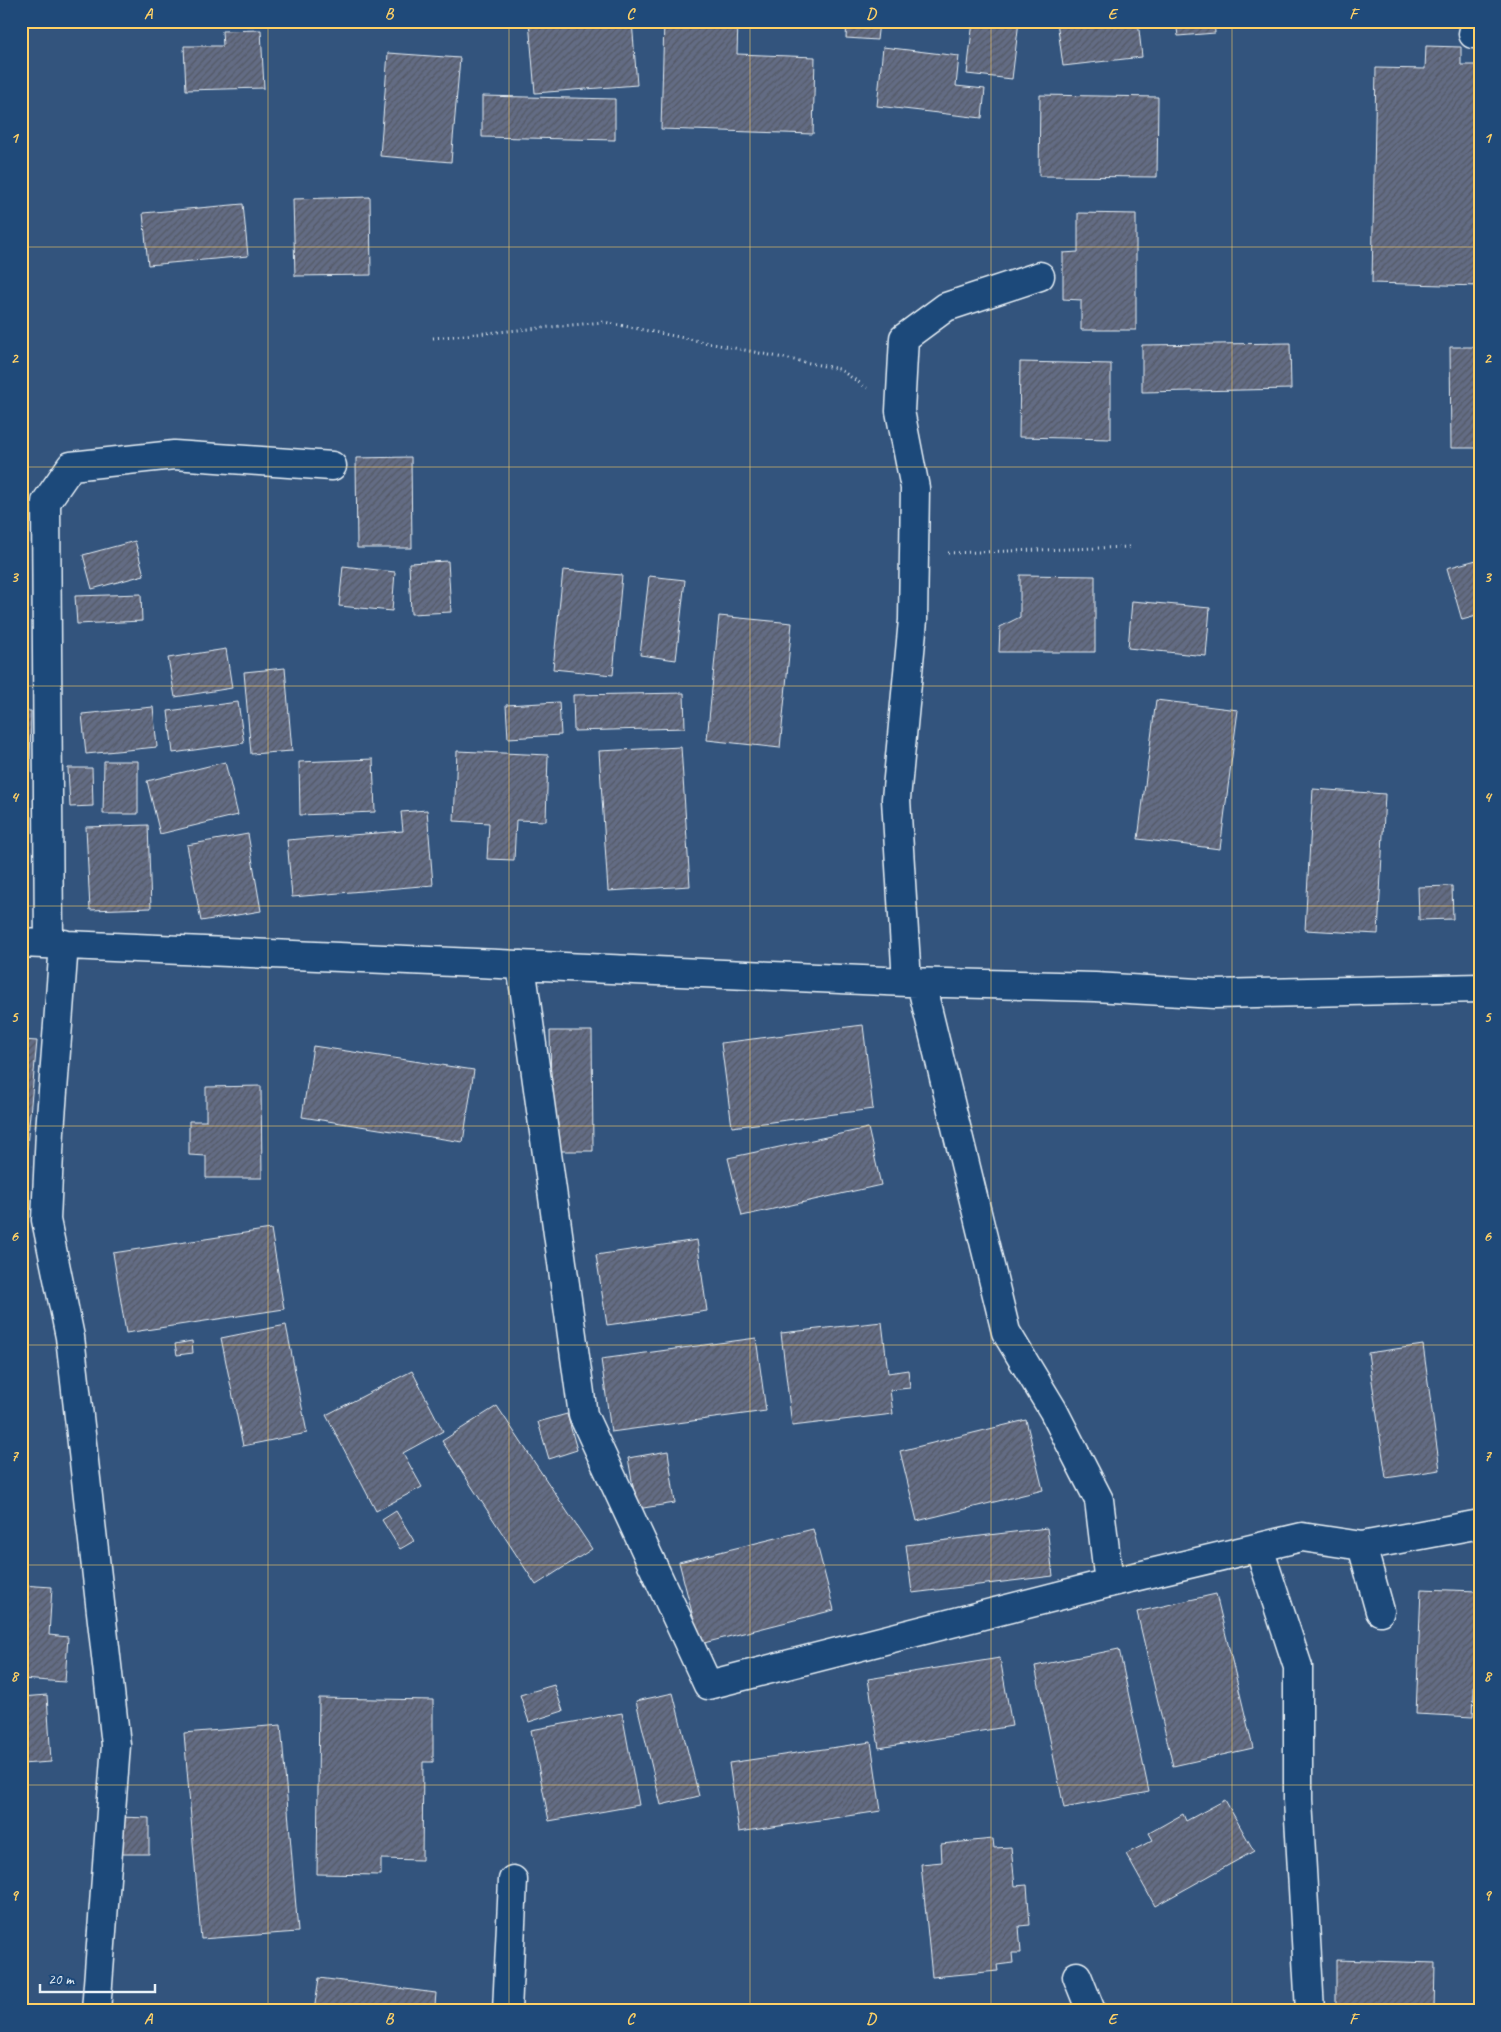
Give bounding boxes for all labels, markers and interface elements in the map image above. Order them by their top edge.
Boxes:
text: A [144,4,154,24]
text: B [385,4,395,24]
text: C [626,4,636,24]
text: D [866,4,877,24]
text: E [1108,4,1119,24]
text: F [1349,4,1360,24]
text: 1 [10,128,19,148]
text: 1 [1483,128,1492,148]
text: 2 [10,348,19,368]
text: 2 [1483,348,1492,368]
text: 3 [10,567,19,587]
text: 3 [1483,567,1492,587]
text: 4 [10,787,19,807]
text: 4 [1483,787,1492,807]
text: 5 [11,1007,20,1027]
text: 5 [1484,1007,1493,1027]
text: 6 [10,1226,19,1246]
text: 6 [1483,1226,1492,1246]
text: 7 [10,1446,19,1466]
text: 7 [1483,1446,1492,1466]
text: 8 [10,1666,19,1686]
text: 8 [1483,1666,1492,1686]
text: 9 [10,1885,19,1905]
text: 9 [1483,1885,1492,1905]
scale bar [40,1962,155,1994]
text: 20 m [48,1970,75,1989]
text: A [144,2009,154,2029]
text: B [385,2009,395,2029]
text: C [626,2009,636,2029]
text: D [866,2009,877,2029]
text: E [1108,2009,1119,2029]
text: F [1349,2009,1360,2029]

